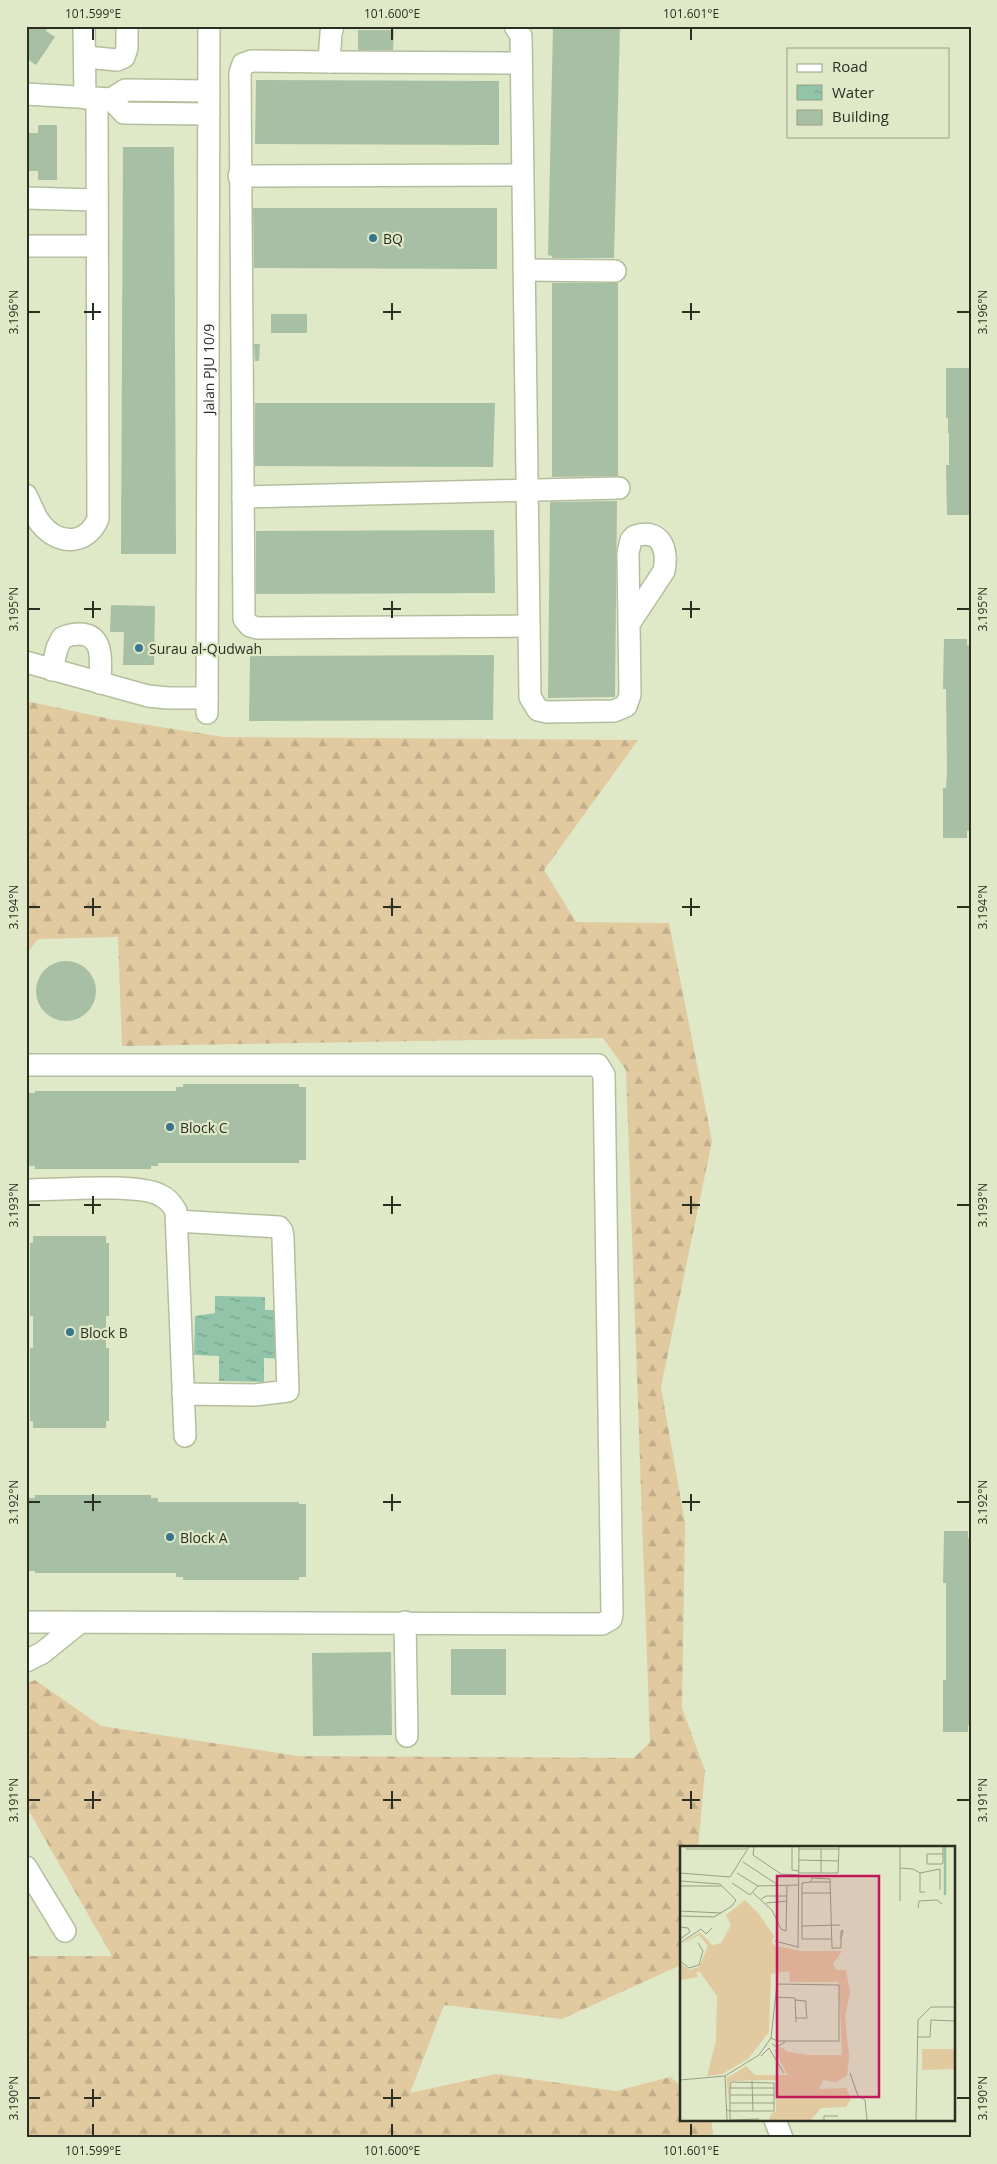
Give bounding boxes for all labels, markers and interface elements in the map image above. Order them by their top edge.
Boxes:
text: 101.599°E [65,5,121,22]
text: 101.600°E [364,5,420,22]
text: 101.601°E [663,5,719,22]
legend [787,48,950,138]
text: Road [832,56,868,76]
text: Water [832,82,874,102]
text: Building [832,106,889,126]
place label: BQ [383,229,403,248]
marker: BQ [367,232,379,244]
text: 3.196°N [5,290,22,334]
text: 3.196°N [974,290,991,334]
street label: Jalan PJU 10/9 [198,324,218,416]
text: 3.195°N [5,587,22,631]
text: 3.195°N [974,587,991,631]
place label: Surau al-Qudwah [149,639,262,658]
marker: Surau al-Qudwah [133,642,145,654]
text: 3.194°N [5,885,22,929]
text: 3.194°N [974,885,991,929]
place label: Block C [180,1118,228,1137]
marker: Block C [164,1121,176,1133]
text: 3.193°N [5,1183,22,1227]
text: 3.193°N [974,1183,991,1227]
place label: Block B [80,1323,128,1342]
marker: Block B [64,1326,76,1338]
text: 3.192°N [5,1480,22,1524]
text: 3.192°N [974,1480,991,1524]
place label: Block A [180,1528,228,1547]
marker: Block A [164,1531,176,1543]
text: 3.191°N [5,1778,22,1822]
text: 3.191°N [974,1778,991,1822]
inset map [680,1846,954,2122]
text: 3.190°N [5,2076,22,2120]
text: 3.190°N [974,2076,991,2120]
text: 101.599°E [65,2142,121,2159]
text: 101.600°E [364,2142,420,2159]
text: 101.601°E [663,2142,719,2159]

